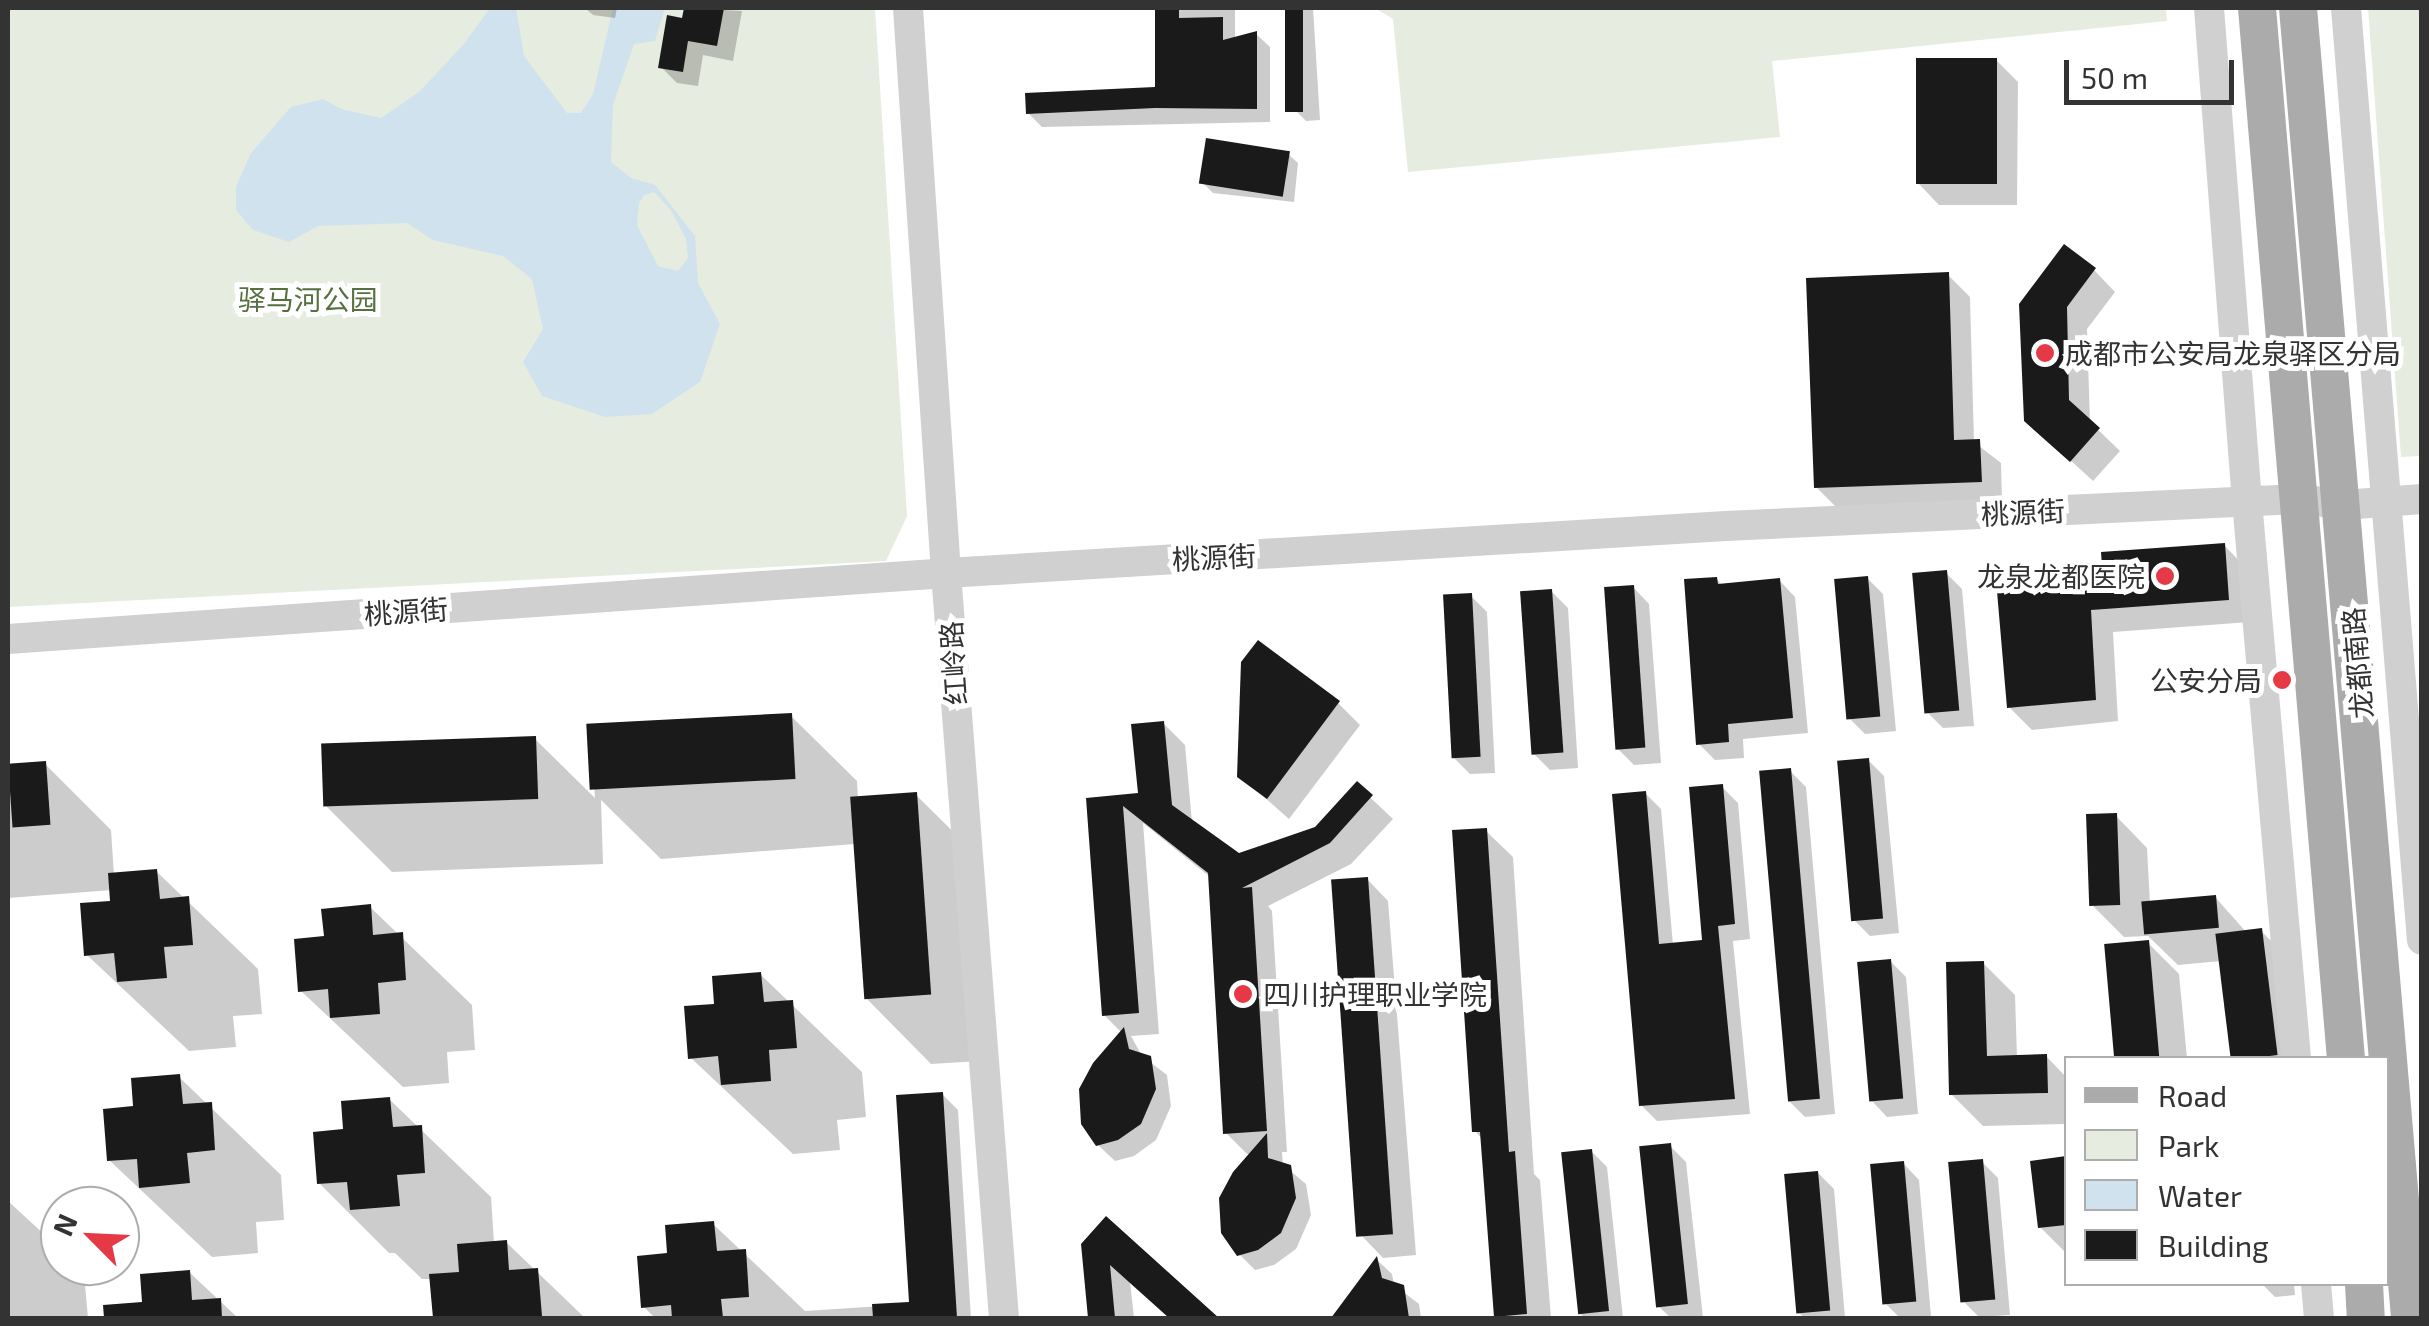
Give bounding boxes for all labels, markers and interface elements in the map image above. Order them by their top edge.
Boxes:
scale bar [2069,40,2239,102]
text: 50 m [2081,59,2148,95]
park label: 驿马河公园 [238,282,378,316]
place label: 成都市公安局龙泉驿区分局 [2065,336,2401,370]
marker: 成都市公安局龙泉驿区分局 [2034,342,2056,364]
street label: 桃源街 [1980,493,2066,531]
street label: 桃源街 [1171,538,1257,576]
place label: 龙泉龙都医院 [1977,559,2145,593]
marker: 龙泉龙都医院 [2154,565,2176,587]
street label: 桃源街 [363,591,449,631]
street label: 龙都南路 [2335,606,2379,720]
street label: 红岭路 [933,620,973,706]
place label: 公安分局 [2150,663,2262,697]
marker: 公安分局 [2271,669,2293,691]
place label: 四川护理职业学院 [1263,977,1487,1011]
marker: 四川护理职业学院 [1232,983,1254,1005]
legend [2064,1056,2389,1286]
text: Road [2158,1077,2227,1113]
text: Park [2158,1127,2219,1163]
text: Water [2158,1177,2242,1213]
north arrow [40,1186,140,1286]
text: N [45,1208,84,1241]
text: Building [2158,1227,2269,1263]

